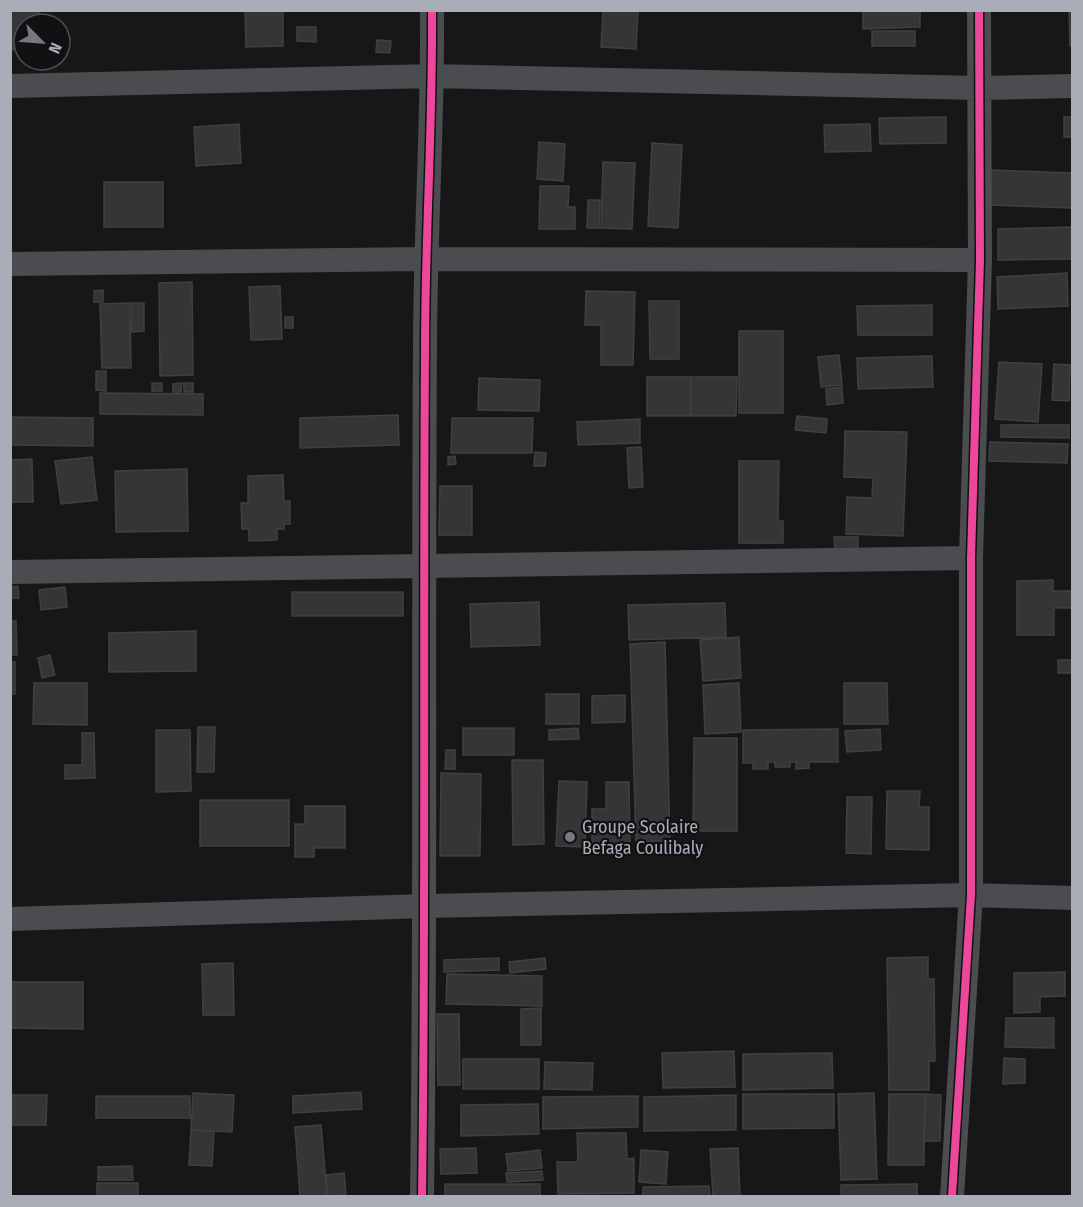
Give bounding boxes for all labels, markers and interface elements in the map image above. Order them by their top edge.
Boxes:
north arrow [12,12,72,72]
text: N [45,40,66,56]
place label: Groupe Scolaire Befaga Coulibaly [582,816,703,859]
marker: Groupe Scolaire Befaga Coulibaly [563,830,577,844]

